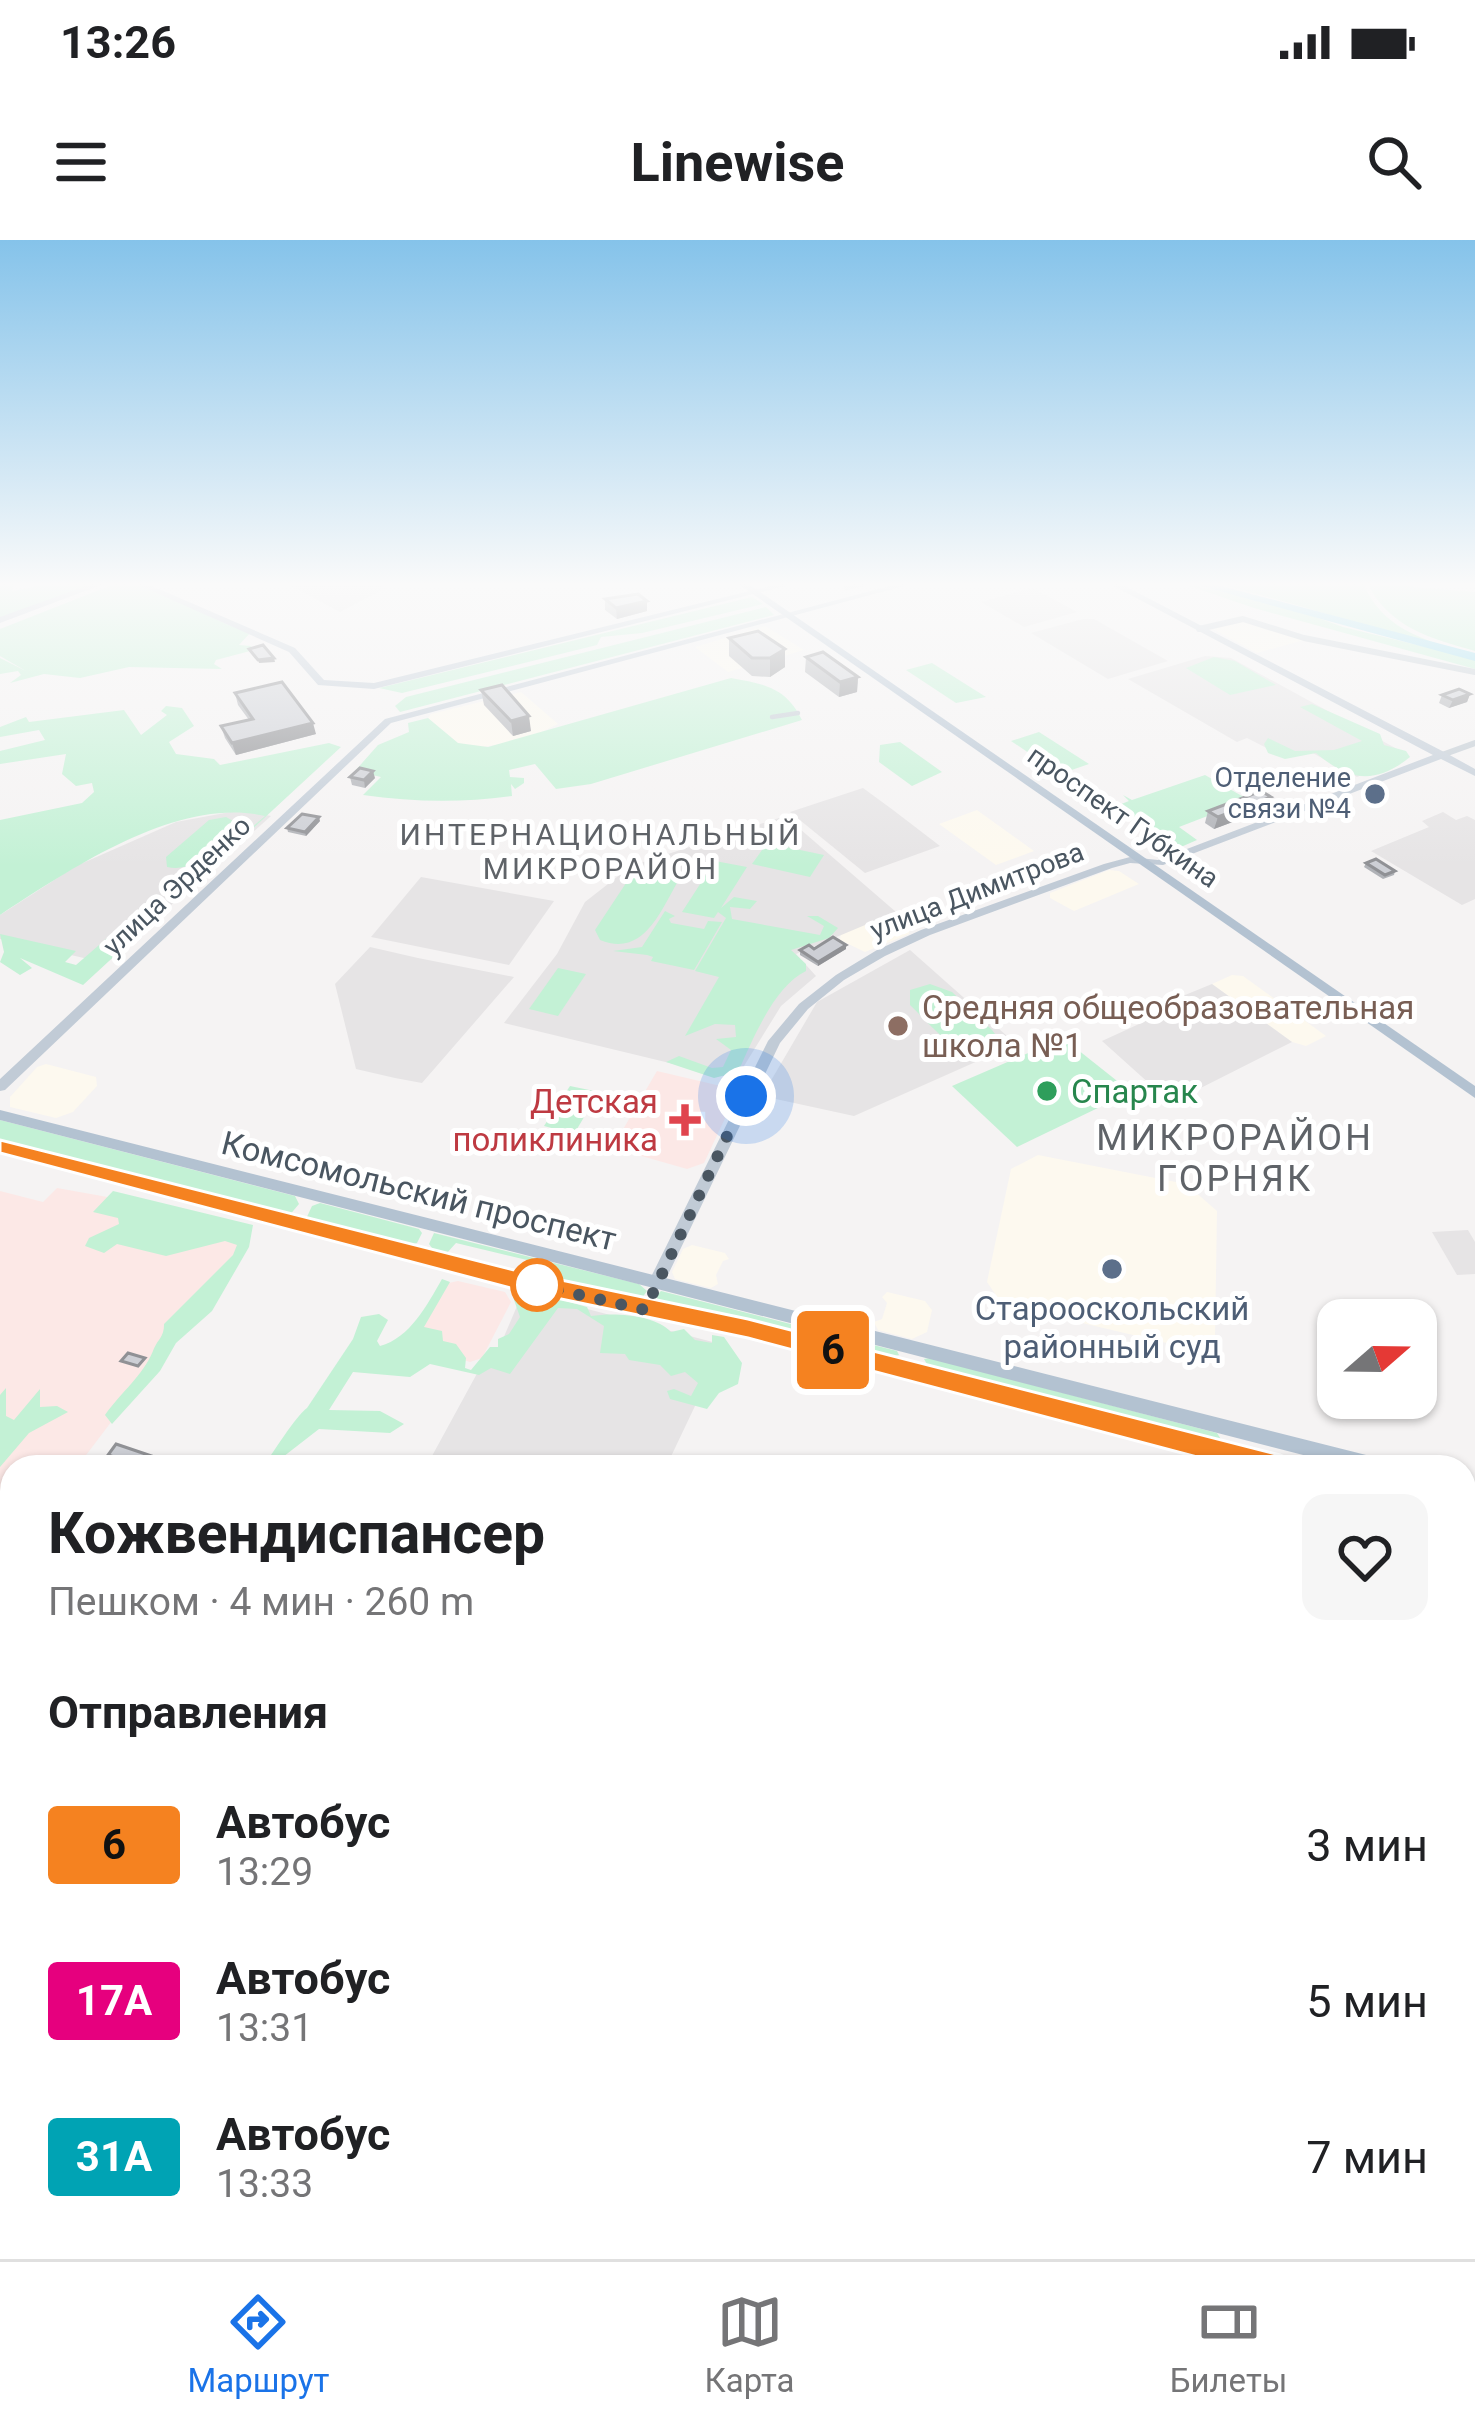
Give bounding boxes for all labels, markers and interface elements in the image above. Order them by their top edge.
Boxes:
text: 13:26 [60,16,176,69]
icon: menu [48,129,114,195]
icon: search [1361,129,1427,195]
text: Linewise [631,131,844,194]
street label: проспект Губкина [1021,739,1225,895]
place label: Отделение связи №4 [1215,762,1351,825]
marker: Отделение связи №4 [1362,781,1388,807]
street label: улица Эрденко [97,810,257,962]
district label: ИНТЕРНАЦИОНАЛЬНЫЙ МИКРОРАЙОН [400,817,802,886]
street label: улица Димитрова [866,836,1088,946]
place label: Средняя общеобразовательная школа №1 [922,988,1414,1065]
marker: Средняя общеобразовательная школа №1 [885,1013,911,1039]
your location [716,1066,776,1126]
place label: Спартак [1071,1072,1198,1111]
marker: Спартак [1034,1078,1060,1104]
place label: Детская поликлиника [452,1082,658,1159]
marker: Детская поликлиника [669,1104,701,1136]
district label: МИКРОРАЙОН ГОРНЯК [1096,1117,1374,1200]
street label: Комсомольский проспект [218,1123,621,1259]
marker: Старооскольский районный суд [1099,1256,1125,1282]
unlabelled marker [512,1260,562,1310]
place label: Старооскольский районный суд [975,1289,1249,1366]
north arrow [1317,1299,1437,1419]
map controls [1317,1299,1437,1419]
line badge: 6 [794,1311,872,1389]
text: 6 [821,1325,845,1374]
button: heart [1302,1494,1428,1620]
text: Кожвендиспансер [48,1500,545,1567]
text: Пешком · 4 мин · 260 m [48,1579,474,1625]
text: Отправления [48,1686,328,1739]
text: Автобус [216,1796,391,1849]
text: 3 мин [1306,1819,1428,1872]
text: 6 [102,1820,126,1869]
text: 13:29 [216,1849,313,1895]
text: Автобус [216,1952,391,2005]
text: 5 мин [1306,1975,1428,2028]
text: 17А [76,1976,152,2025]
text: 13:31 [216,2005,313,2051]
text: Автобус [216,2108,391,2161]
text: 7 мин [1306,2131,1428,2184]
text: 31А [76,2132,152,2181]
text: 13:33 [216,2161,313,2207]
tab: Маршрут [188,2289,329,2400]
tab: Карта [705,2289,795,2400]
tab: Билеты [1170,2289,1287,2400]

